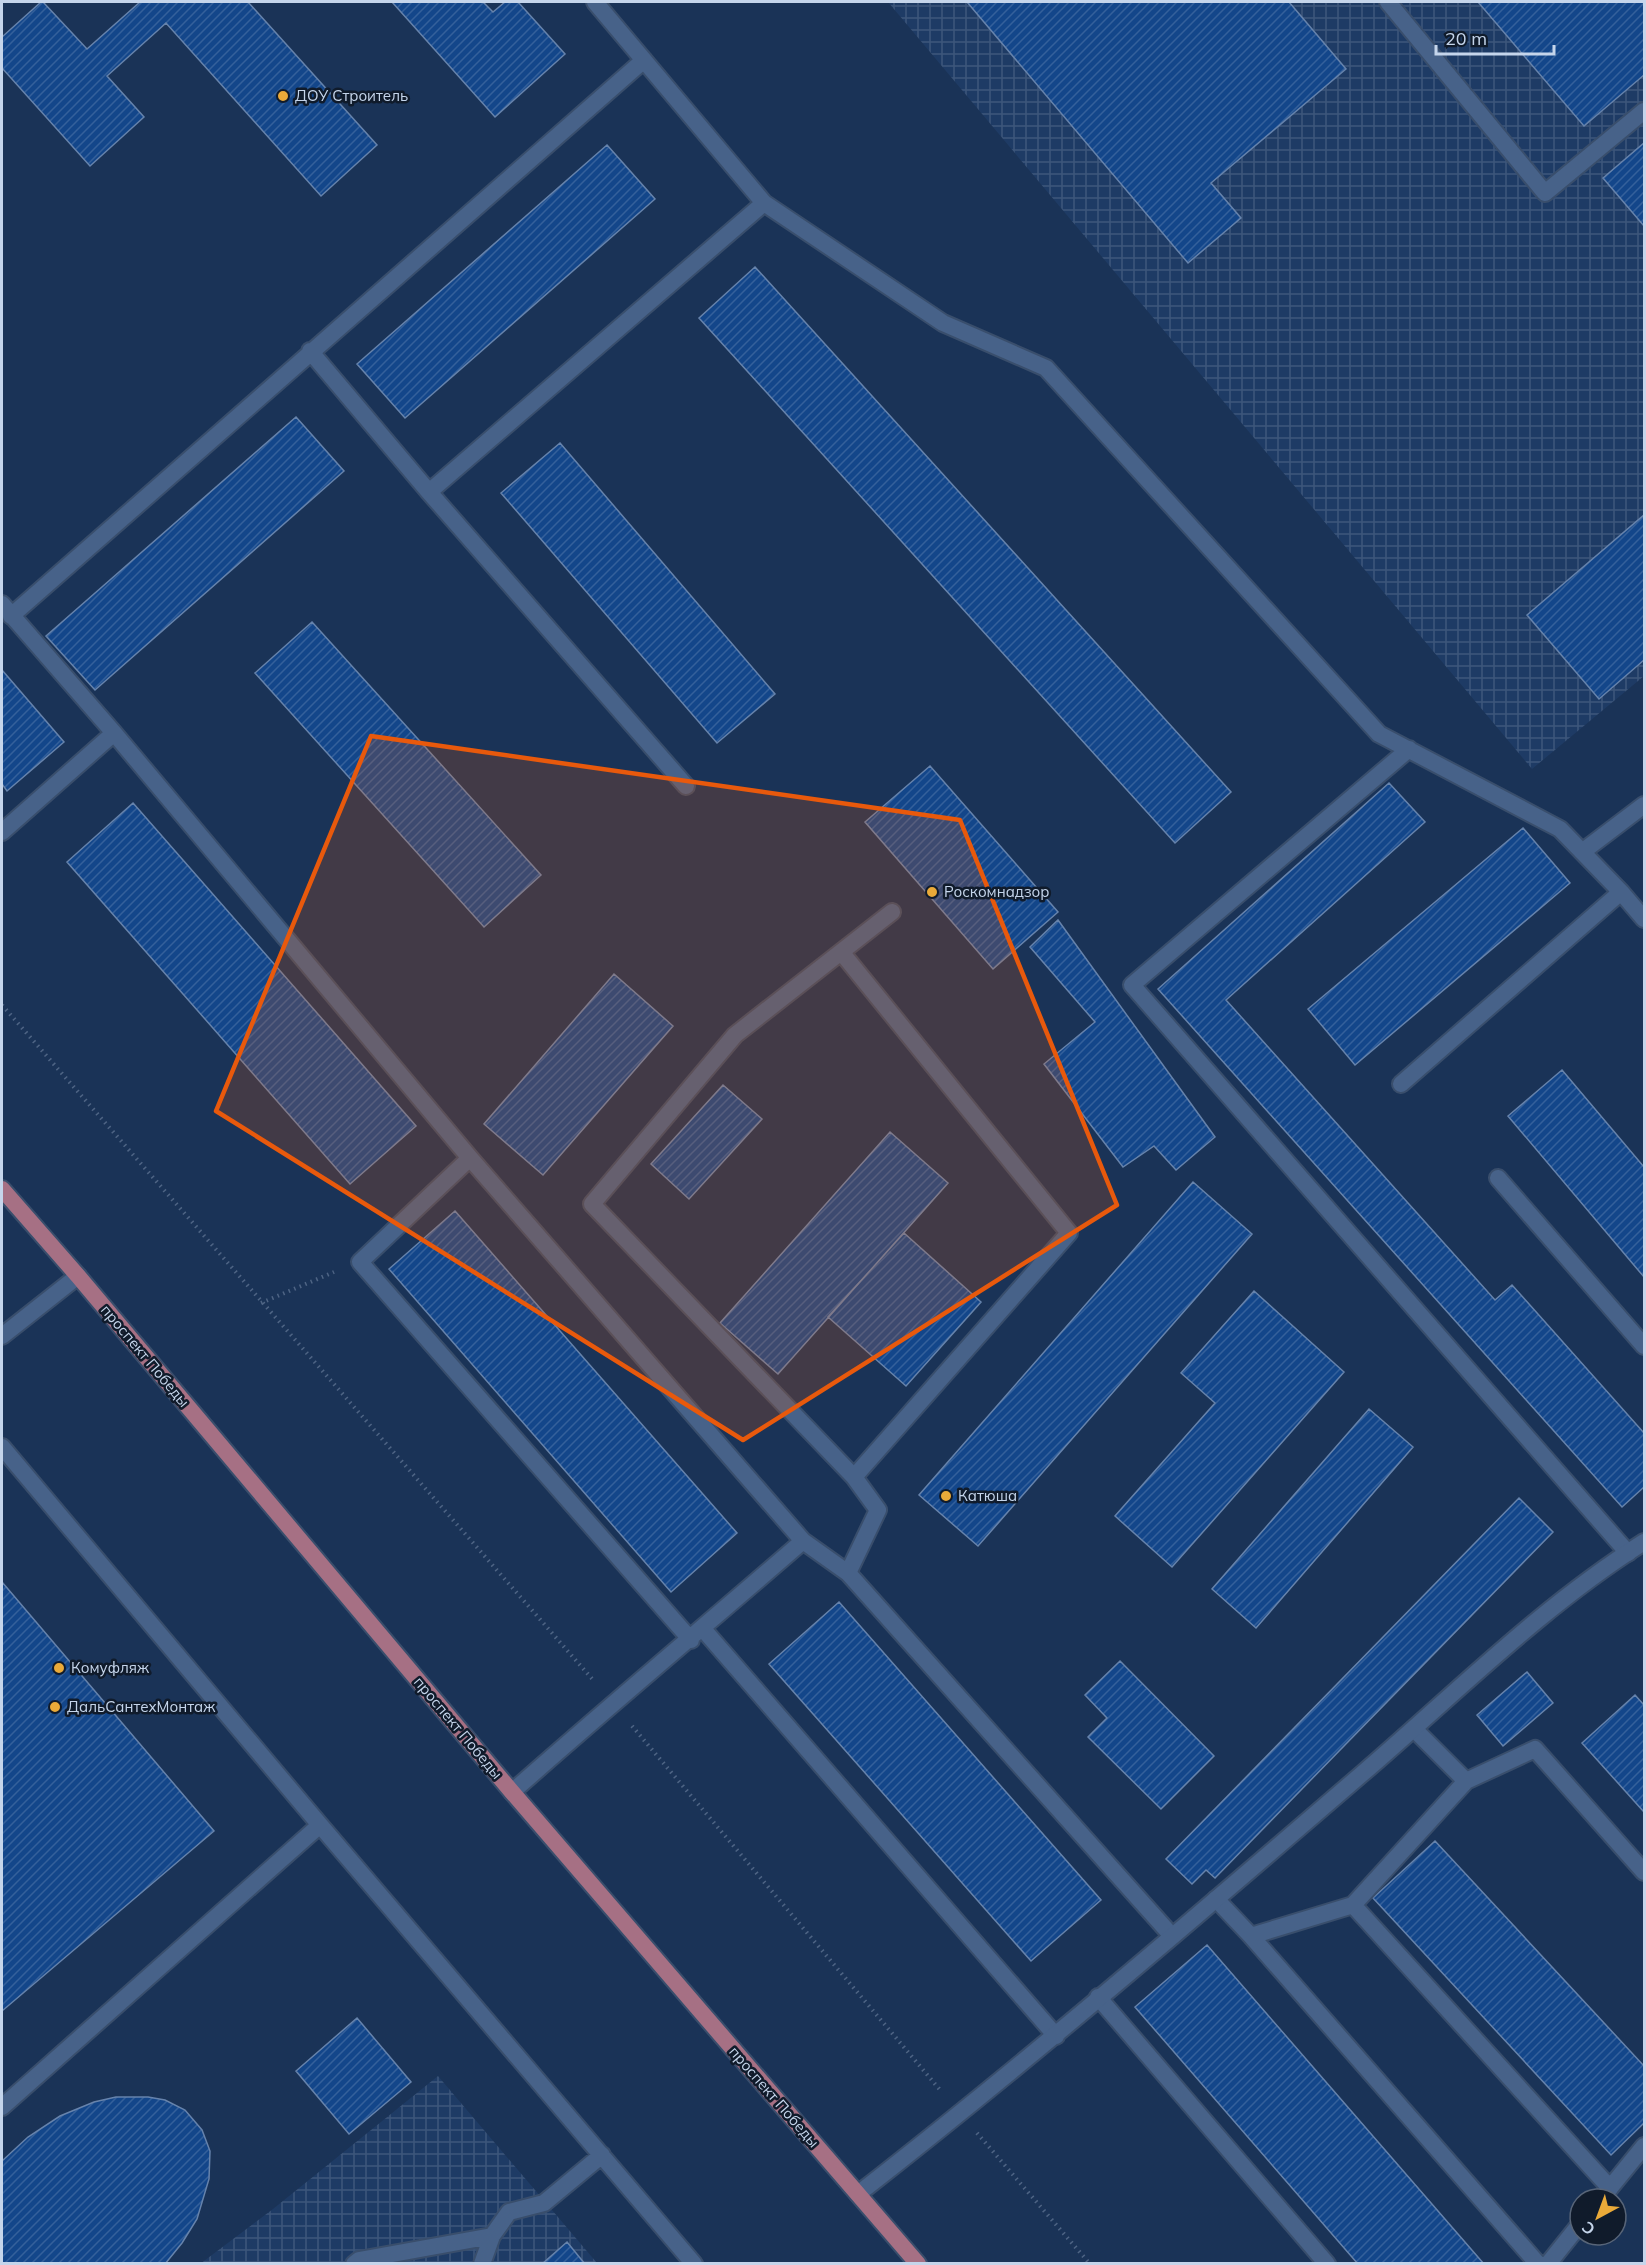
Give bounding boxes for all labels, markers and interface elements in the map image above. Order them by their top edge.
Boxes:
scale bar [1436,18,1554,56]
text: 20 m [1445,27,1487,50]
place label: ДОУ Строитель [295,86,408,105]
marker: ДОУ Строитель [276,89,290,103]
place label: Роскомнадзор [944,882,1049,901]
marker: Роскомнадзор [925,885,939,899]
street label: проспект Победы [97,1301,194,1411]
place label: Катюша [958,1486,1017,1505]
marker: Катюша [939,1489,953,1503]
place label: Комуфляж [71,1658,150,1677]
marker: Комуфляж [52,1661,66,1675]
street label: проспект Победы [410,1673,507,1783]
place label: ДальСантехМонтаж [67,1697,216,1716]
marker: ДальСантехМонтаж [48,1700,62,1714]
street label: проспект Победы [725,2042,824,2151]
north arrow [1568,2187,1628,2247]
text: С [1577,2217,1599,2239]

